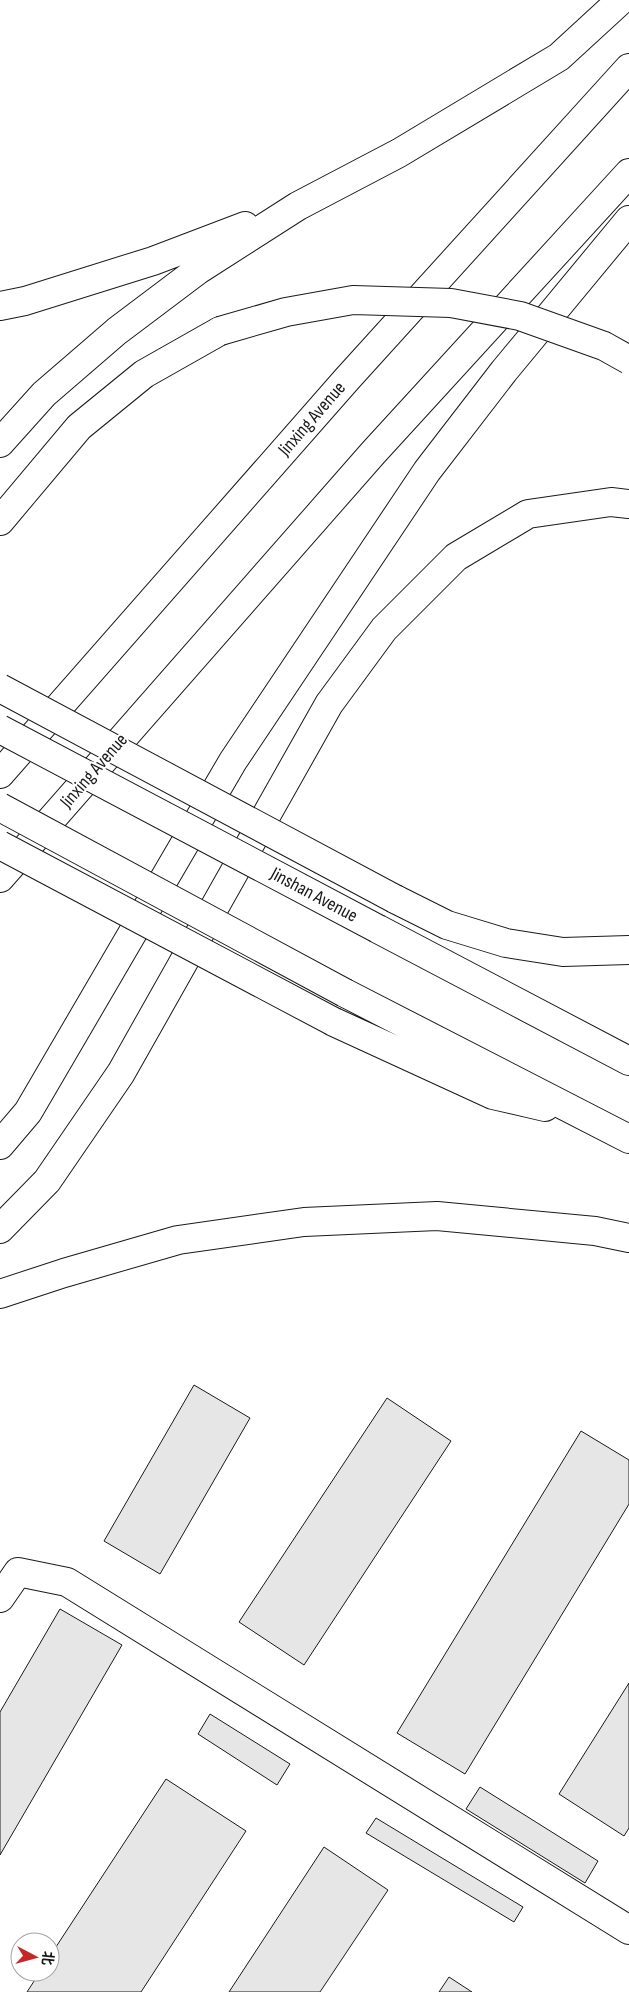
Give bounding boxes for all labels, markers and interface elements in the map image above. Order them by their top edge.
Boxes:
street label: Jinxing Avenue [273,377,351,462]
street label: Jinxing Avenue [55,729,133,814]
street label: Jinshan Avenue [266,862,362,928]
north arrow [10,1932,60,1982]
text: 北 [38,1950,57,1966]

